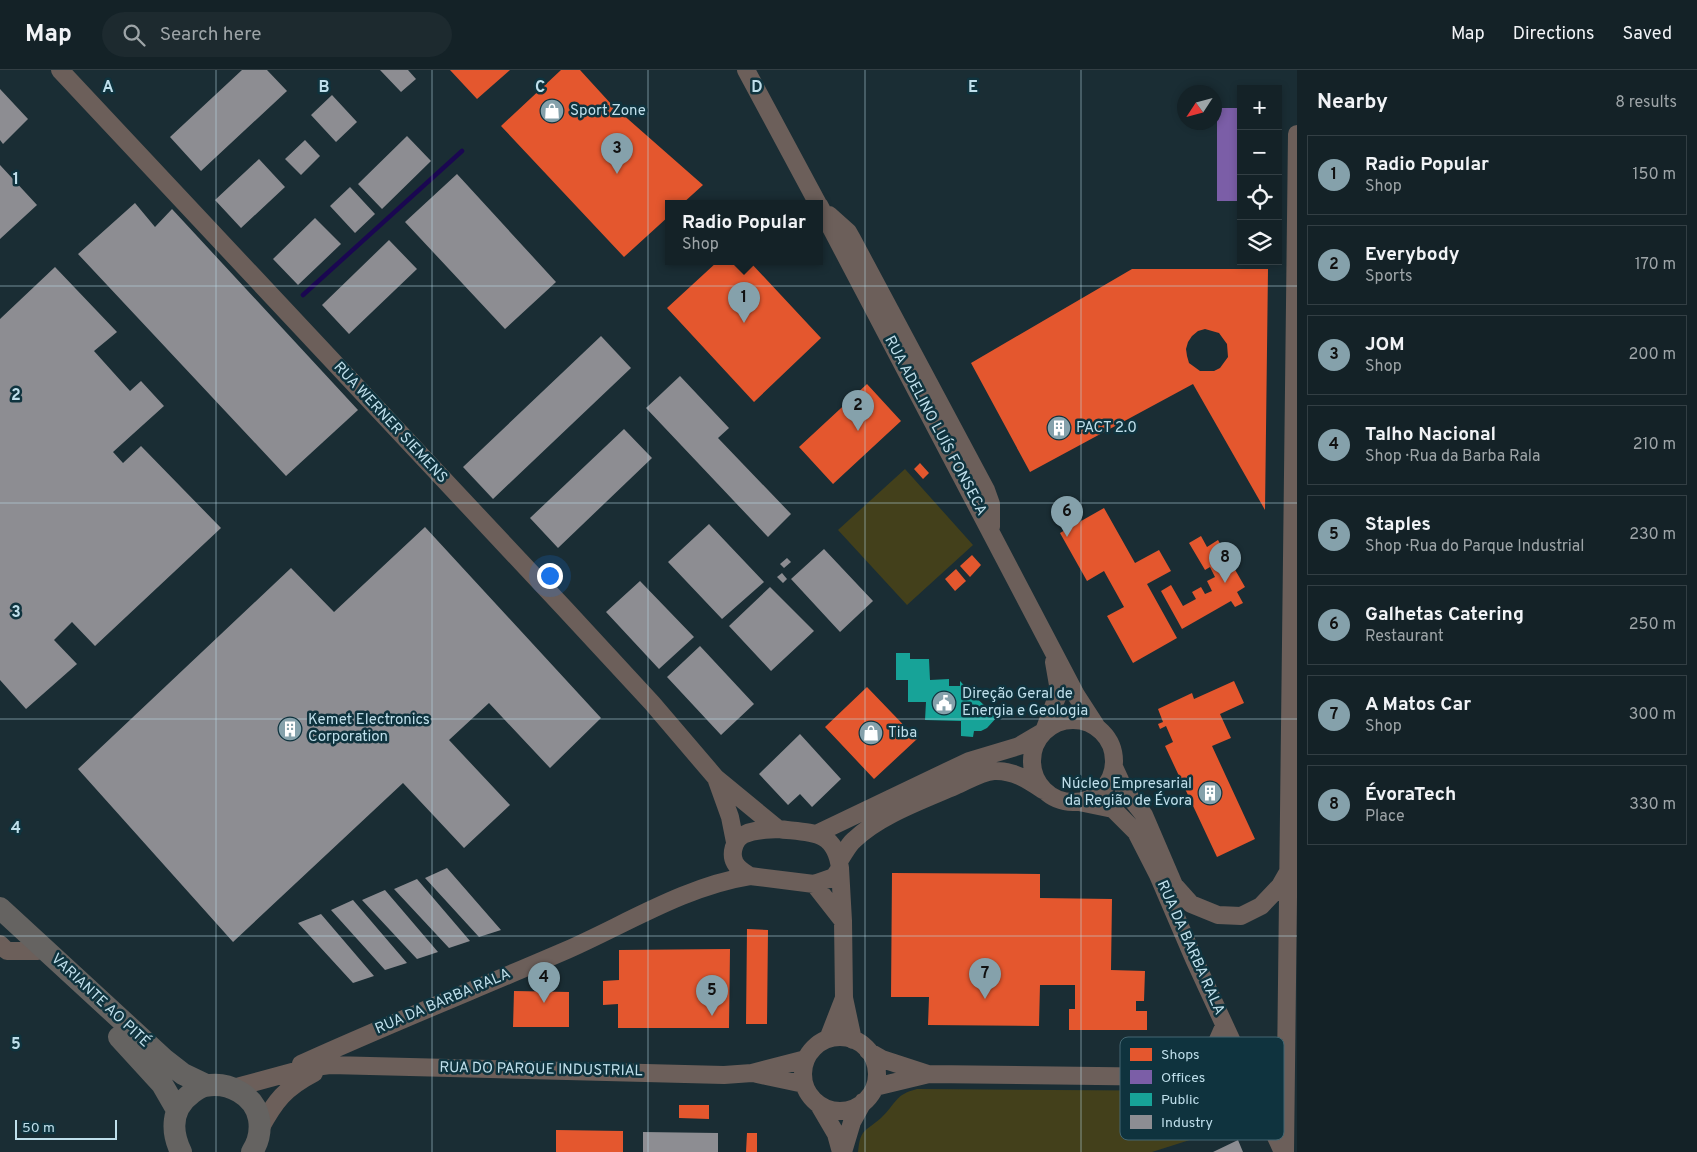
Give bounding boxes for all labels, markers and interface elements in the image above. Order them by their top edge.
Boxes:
search box [102,12,452,57]
text: Map [25,20,72,50]
icon: search [120,21,148,49]
text: Search here [160,23,261,47]
text: Map [1451,23,1485,46]
text: Directions [1513,23,1595,46]
text: Saved [1623,23,1672,46]
text: A [102,78,114,98]
text: B [318,78,330,98]
text: C [535,78,545,98]
text: D [751,78,763,98]
text: E [968,78,978,98]
north arrow [1177,85,1222,130]
map controls [1237,85,1282,265]
button: + [1237,85,1282,130]
text: Nearby [1317,89,1388,116]
text: 8 results [1615,93,1677,113]
shop icon: Sport Zone [539,98,565,124]
place label: Sport Zone [570,102,646,121]
button: − [1237,130,1282,175]
pin: 3 [601,133,633,174]
text: Radio Popular [1365,153,1489,177]
text: 1 [1331,165,1337,185]
text: 150 m [1633,165,1676,185]
text: 1 [13,170,19,190]
button: locate [1237,175,1282,220]
text: Shop [1365,177,1402,197]
popup [665,200,823,265]
text: Radio Popular [682,211,806,235]
button: layers [1237,220,1282,265]
text: Shop [682,235,719,255]
text: Everybody [1365,243,1459,267]
text: 2 [1329,255,1339,275]
text: 170 m [1635,255,1676,275]
text: Sports [1365,267,1413,287]
pin: 1 [728,282,760,323]
street label: RUA ADELINO LUÍS FONSECA [879,332,991,519]
text: JOM [1365,333,1405,357]
text: 3 [1329,345,1339,365]
text: 200 m [1628,345,1676,365]
text: Shop [1365,357,1402,377]
street label: RUA WERNER SIEMENS [329,358,451,488]
text: 2 [11,386,21,406]
pin: 2 [842,390,874,431]
building icon: PACT 2.0 [1046,415,1072,441]
place label: PACT 2.0 [1076,419,1137,438]
text: Talho Nacional [1365,423,1496,447]
text: 4 [1329,435,1339,455]
text: 210 m [1633,435,1676,455]
text: Shop · Rua da Barba Rala [1365,447,1540,467]
pin: 6 [1051,496,1083,537]
text: Staples [1365,513,1431,537]
text: 5 [1329,525,1339,545]
text: 230 m [1629,525,1676,545]
text: Shop · Rua do Parque Industrial [1365,537,1584,557]
pin: 8 [1209,542,1241,583]
your location [537,563,563,589]
text: 3 [11,603,21,623]
text: Galhetas Catering [1365,603,1524,627]
text: 6 [1329,615,1339,635]
text: 250 m [1629,615,1676,635]
text: Restaurant [1365,627,1444,647]
place label: Direção Geral de Energia e Geologia [962,685,1088,721]
public building icon: Direção Geral de Energia e Geologia [931,690,957,716]
text: A Matos Car [1365,693,1471,717]
text: 7 [1330,705,1338,725]
text: 300 m [1629,705,1676,725]
place label: Kemet Electronics Corporation [308,711,430,747]
building icon: Kemet Electronics Corporation [277,716,303,742]
text: Shop [1365,717,1402,737]
shop icon: Tiba [858,720,884,746]
place label: Tiba [888,724,917,743]
place label: Núcleo Empresarial da Região de Évora [1061,775,1192,811]
building icon: Núcleo Empresarial da Região de Évora [1197,780,1223,806]
text: ÉvoraTech [1365,783,1456,807]
text: 8 [1329,795,1339,815]
text: 330 m [1629,795,1676,815]
text: Place [1365,807,1405,827]
text: 4 [11,819,21,839]
street label: RUA DA BARBA RALA [1152,878,1228,1018]
street label: VARIANTE AO PITÉ [46,949,154,1052]
pin: 7 [969,958,1001,999]
pin: 4 [528,962,560,1003]
street label: RUA DA BARBA RALA [372,965,514,1039]
pin: 5 [696,975,728,1016]
text: 5 [11,1035,21,1055]
legend [1120,1037,1284,1140]
text: Shops [1161,1047,1200,1064]
street label: RUA DO PARQUE INDUSTRIAL [439,1059,643,1081]
text: Offices [1161,1070,1205,1087]
text: Public [1161,1092,1200,1109]
text: Industry [1161,1115,1213,1132]
scale bar [15,1117,118,1140]
text: 50 m [22,1120,55,1137]

